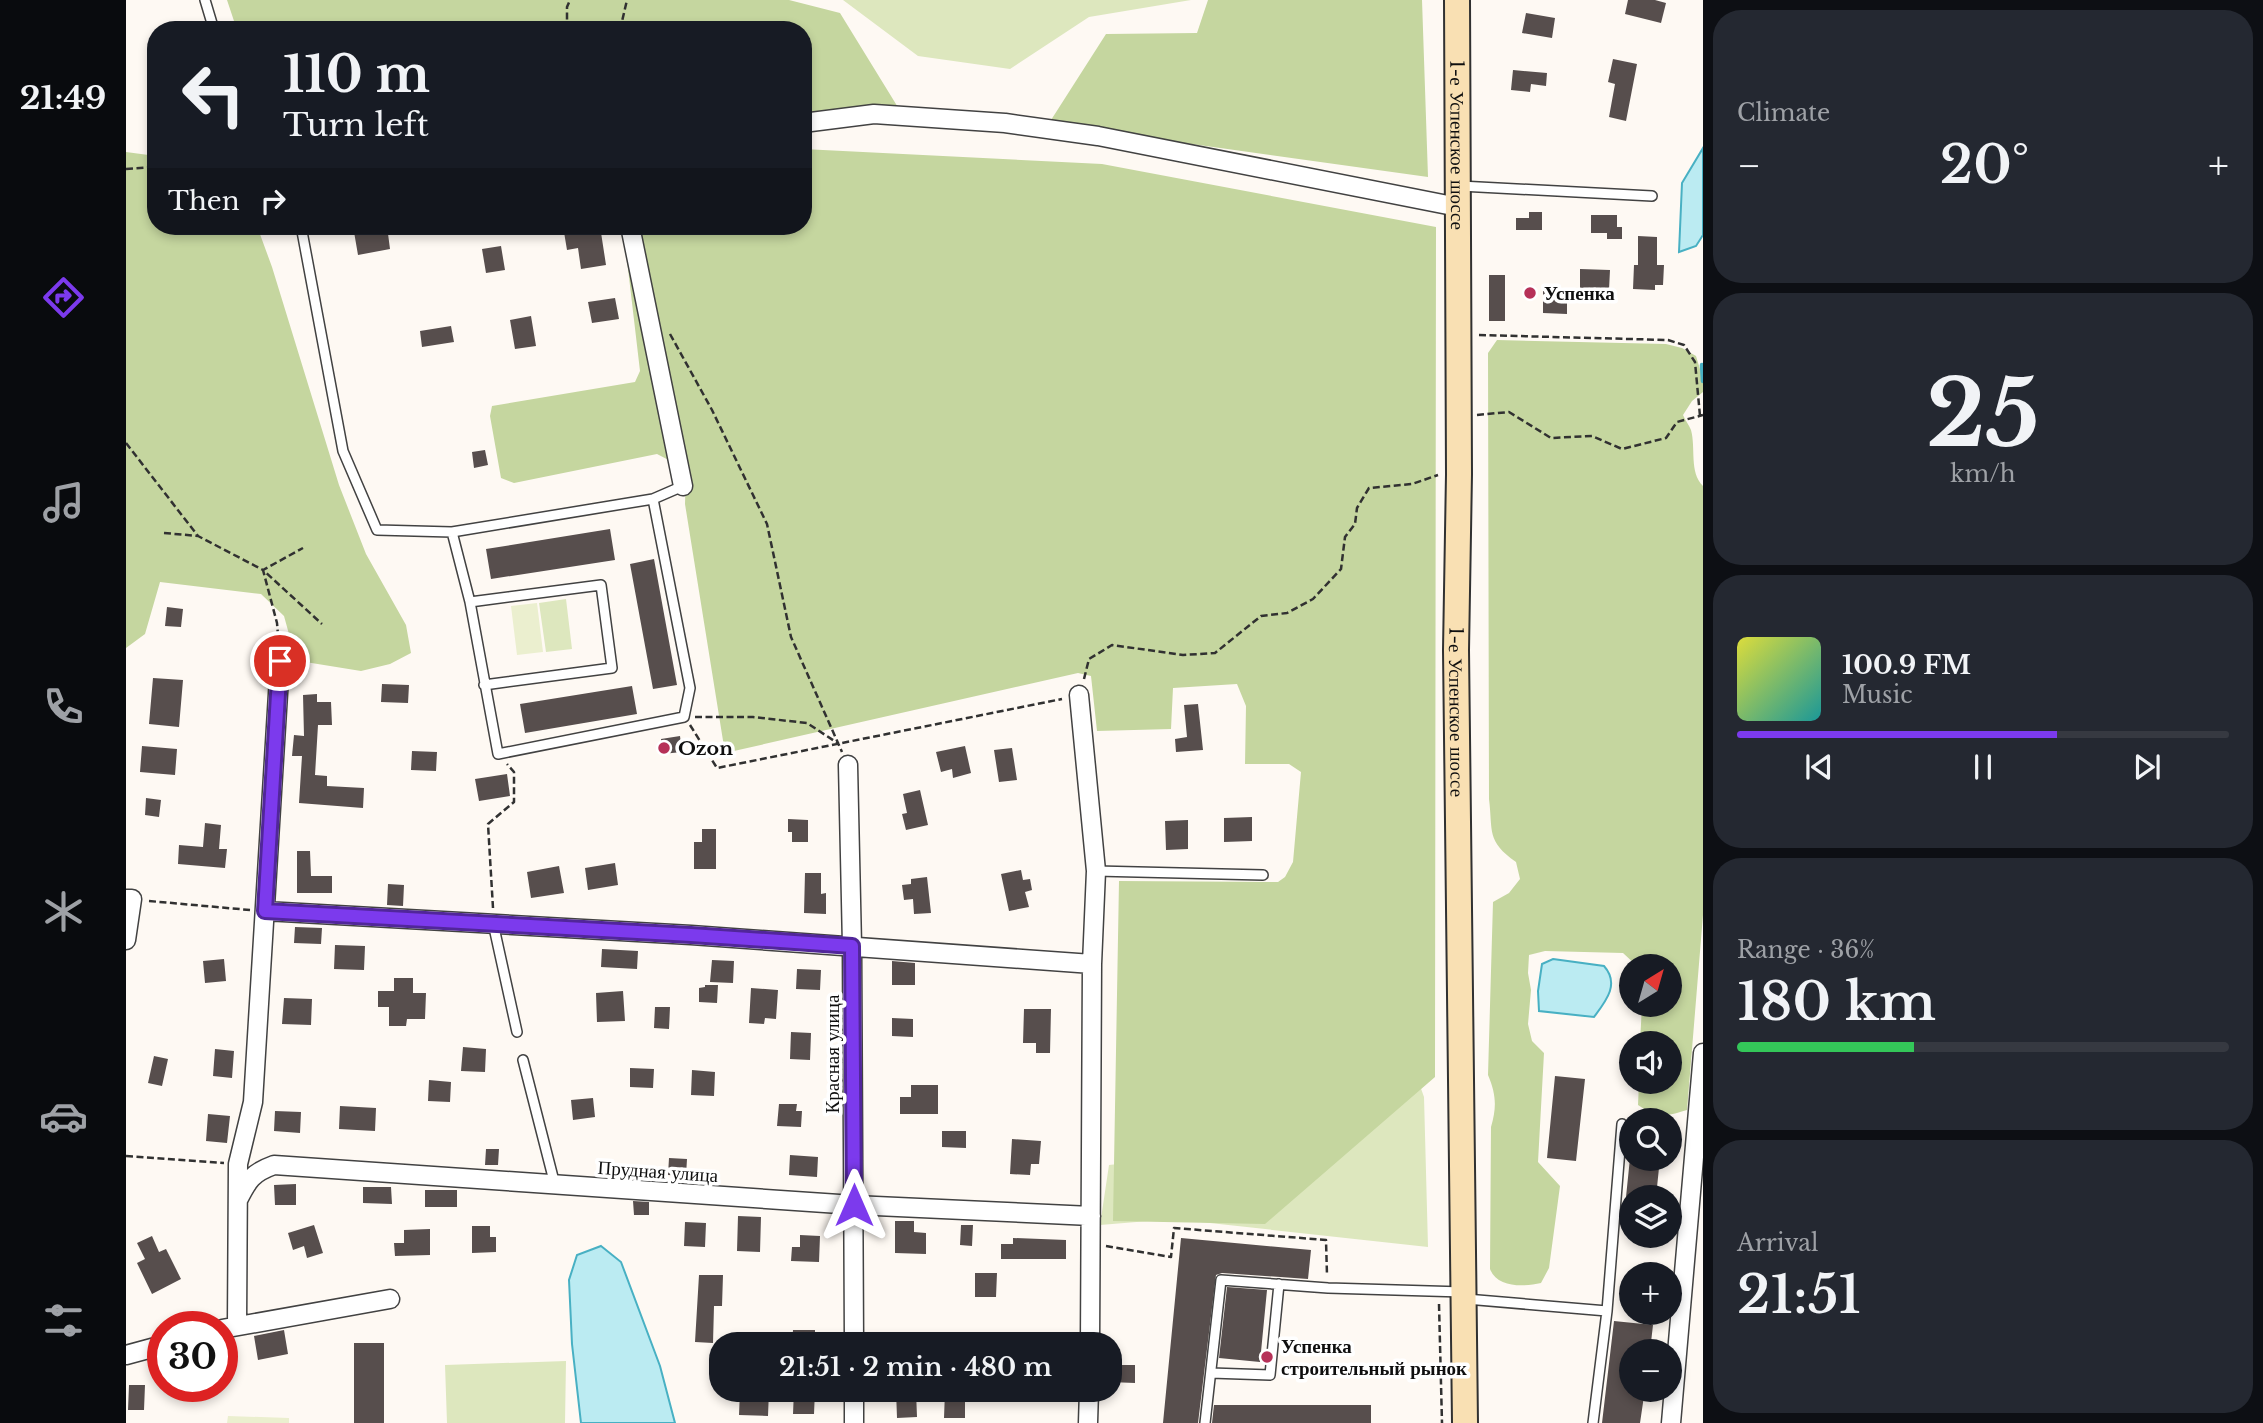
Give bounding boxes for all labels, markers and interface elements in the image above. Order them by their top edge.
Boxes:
text: 110 m [283,44,430,105]
icon: left [168,49,259,140]
street label: 1-е Успенское шоссе [1445,60,1469,230]
text: 21:49 [20,78,106,118]
text: Climate [1737,99,1830,127]
text: Turn left [283,105,429,145]
text: 20° [1940,133,2029,197]
text: − [1737,142,1761,189]
text: + [2208,142,2229,189]
icon: right [254,182,292,220]
text: Then [168,185,240,217]
icon: directions [39,273,88,322]
place label: Успенка [1544,282,1615,305]
marker: Успенка [1522,285,1538,301]
text: 25 [1926,358,2040,471]
text: km/h [1950,460,2016,488]
icon: music [39,478,88,527]
street label: 1-е Успенское шоссе [1444,627,1469,797]
pin [250,631,310,691]
icon: arrive [261,642,299,680]
text: 100.9 FM [1842,649,1971,681]
text: Music [1842,681,1913,709]
icon: phone [39,682,88,731]
place label: Ozon [678,737,733,760]
marker: Ozon [656,740,672,756]
icon: previous [1800,748,1838,786]
icon: pause [1964,748,2002,786]
icon: next [2128,748,2166,786]
icon: climate [39,887,88,936]
text: Range · 36% [1737,936,1875,964]
north arrow [1619,954,1682,1017]
map controls [1619,954,1682,1402]
text: 180 km [1737,970,1936,1034]
street label: Красная улица [821,994,844,1113]
button: sound [1619,1031,1682,1094]
icon: car [39,1092,88,1141]
button: search [1619,1108,1682,1171]
street label: Прудная улица [597,1156,720,1187]
position arrow [817,1168,891,1242]
button: layers [1619,1185,1682,1248]
text: Arrival [1737,1229,1818,1257]
button: + [1619,1262,1682,1325]
text: 21:51 [1737,1263,1861,1327]
icon: filters [39,1296,88,1345]
speed limit sign: 30 [147,1311,238,1402]
place label: Успенка строительный рынок [1281,1335,1467,1380]
button: − [1619,1339,1682,1402]
marker: Успенка строительный рынок [1259,1349,1275,1365]
text: 21:51 · 2 min · 480 m [779,1351,1052,1383]

